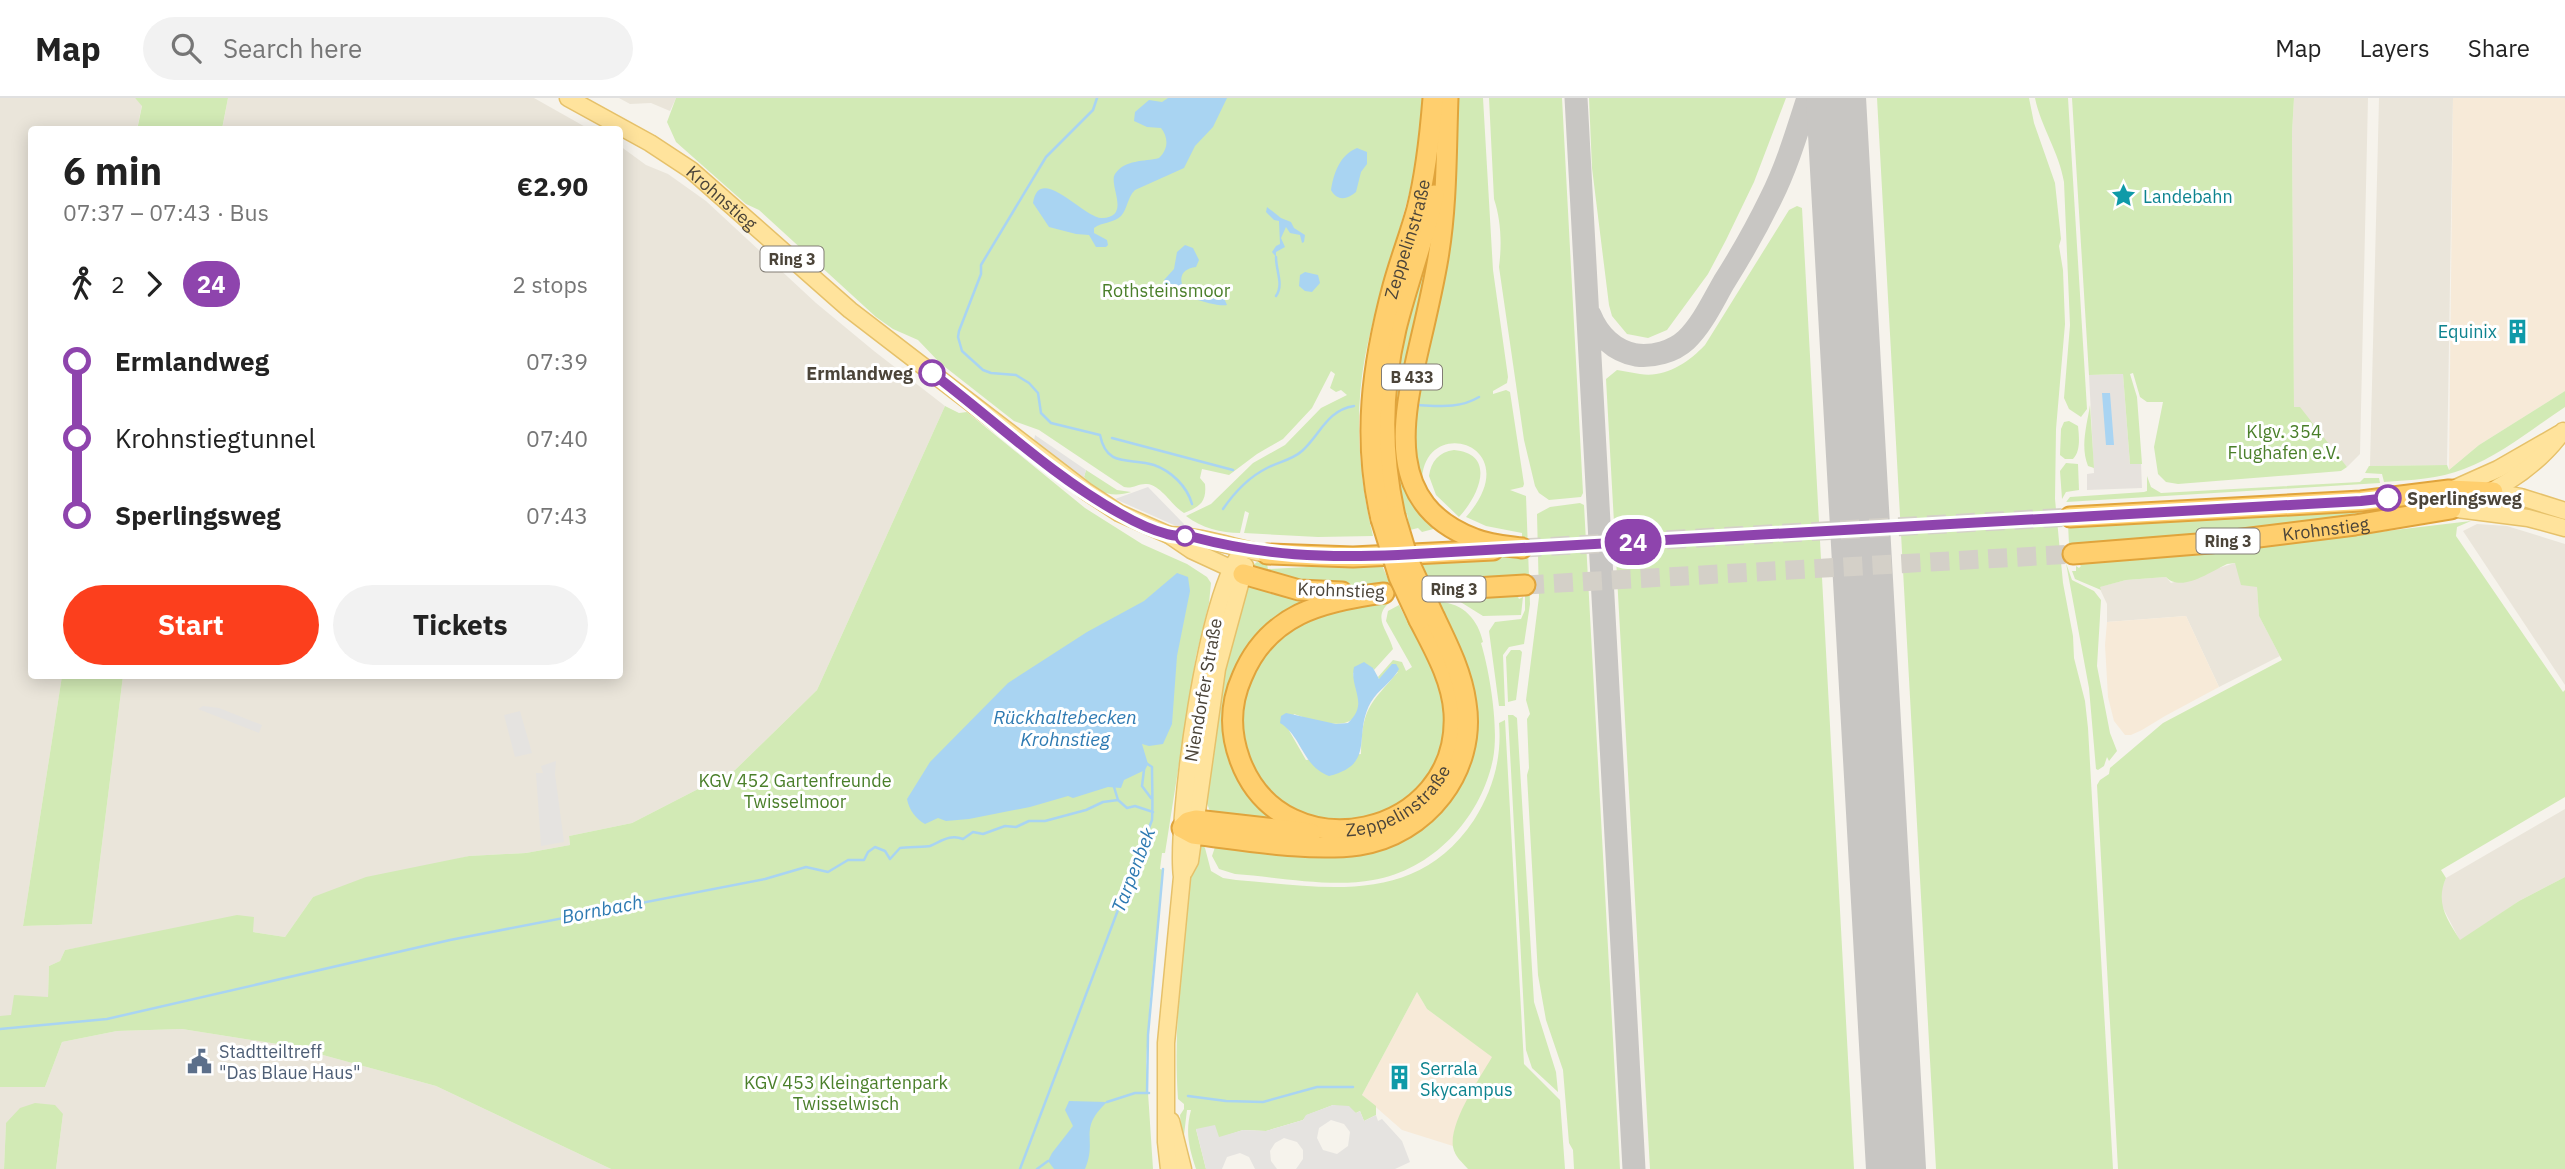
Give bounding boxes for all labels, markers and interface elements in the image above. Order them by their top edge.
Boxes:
search box [143,17,633,80]
text: Map [35,27,101,70]
icon: search [167,29,205,67]
text: Search here [223,31,362,65]
text: Map [2275,32,2322,64]
text: Layers [2360,32,2430,64]
text: Share [2468,32,2530,64]
text: 6 min [63,146,162,195]
street label: Krohnstieg [682,160,763,235]
text: €2.90 [517,169,588,203]
street label: Zeppelinstraße [1379,177,1435,301]
place icon: Landebahn [2109,182,2137,210]
place label: Landebahn [2143,185,2233,208]
text: 07:37 – 07:43 · Bus [63,197,269,227]
road number: Ring 3 [760,246,824,272]
icon: walk [63,265,101,303]
icon: forward [135,265,173,303]
text: 24 [197,268,226,300]
text: 2 [111,269,125,299]
text: 2 stops [512,269,588,299]
park label: Rothsteinsmoor [1102,279,1231,302]
building icon: Equinix [2503,317,2531,345]
place label: Equinix [2438,320,2497,343]
text: Ermlandweg [115,344,269,378]
text: 07:39 [526,346,588,376]
marker: Ermlandweg [919,360,945,386]
place label: Ermlandweg [806,362,913,385]
road number: B 433 [1382,364,1442,390]
park label: Klgv. 354 Flughafen e.V. [2228,420,2340,464]
text: Krohnstiegtunnel [115,421,316,455]
text: 07:40 [526,423,588,453]
marker: Sperlingsweg [2375,485,2401,511]
place label: Sperlingsweg [2407,487,2522,510]
text: Sperlingsweg [115,498,281,532]
text: 07:43 [526,500,588,530]
street label: Krohnstieg [2281,511,2371,545]
line badge: 24 [1602,519,1664,565]
unlabelled marker [1175,526,1195,546]
text: 24 [1619,526,1647,558]
road number: Ring 3 [2196,528,2260,554]
road number: Ring 3 [1422,576,1486,602]
street label: Krohnstieg [1297,577,1385,603]
button: Start [63,585,319,665]
button: Tickets [333,585,588,665]
street label: Niendorfer Straße [1179,616,1227,764]
water label: Rückhaltebecken Krohnstieg [993,705,1137,751]
street label: Zeppelinstraße [1345,761,1455,841]
park label: KGV 452 Gartenfreunde Twisselmoor [698,769,892,813]
water label: Tarpenbek [1106,823,1161,916]
water label: Bornbach [560,889,644,929]
place label: Stadtteiltreff "Das Blaue Haus" [219,1040,361,1084]
public building icon: Stadtteiltreff "Das Blaue Haus" [185,1047,213,1075]
place label: Serrala Skycampus [1420,1057,1513,1101]
building icon: Serrala Skycampus [1386,1064,1414,1092]
park label: KGV 453 Kleingartenpark Twisselwisch [744,1071,949,1115]

